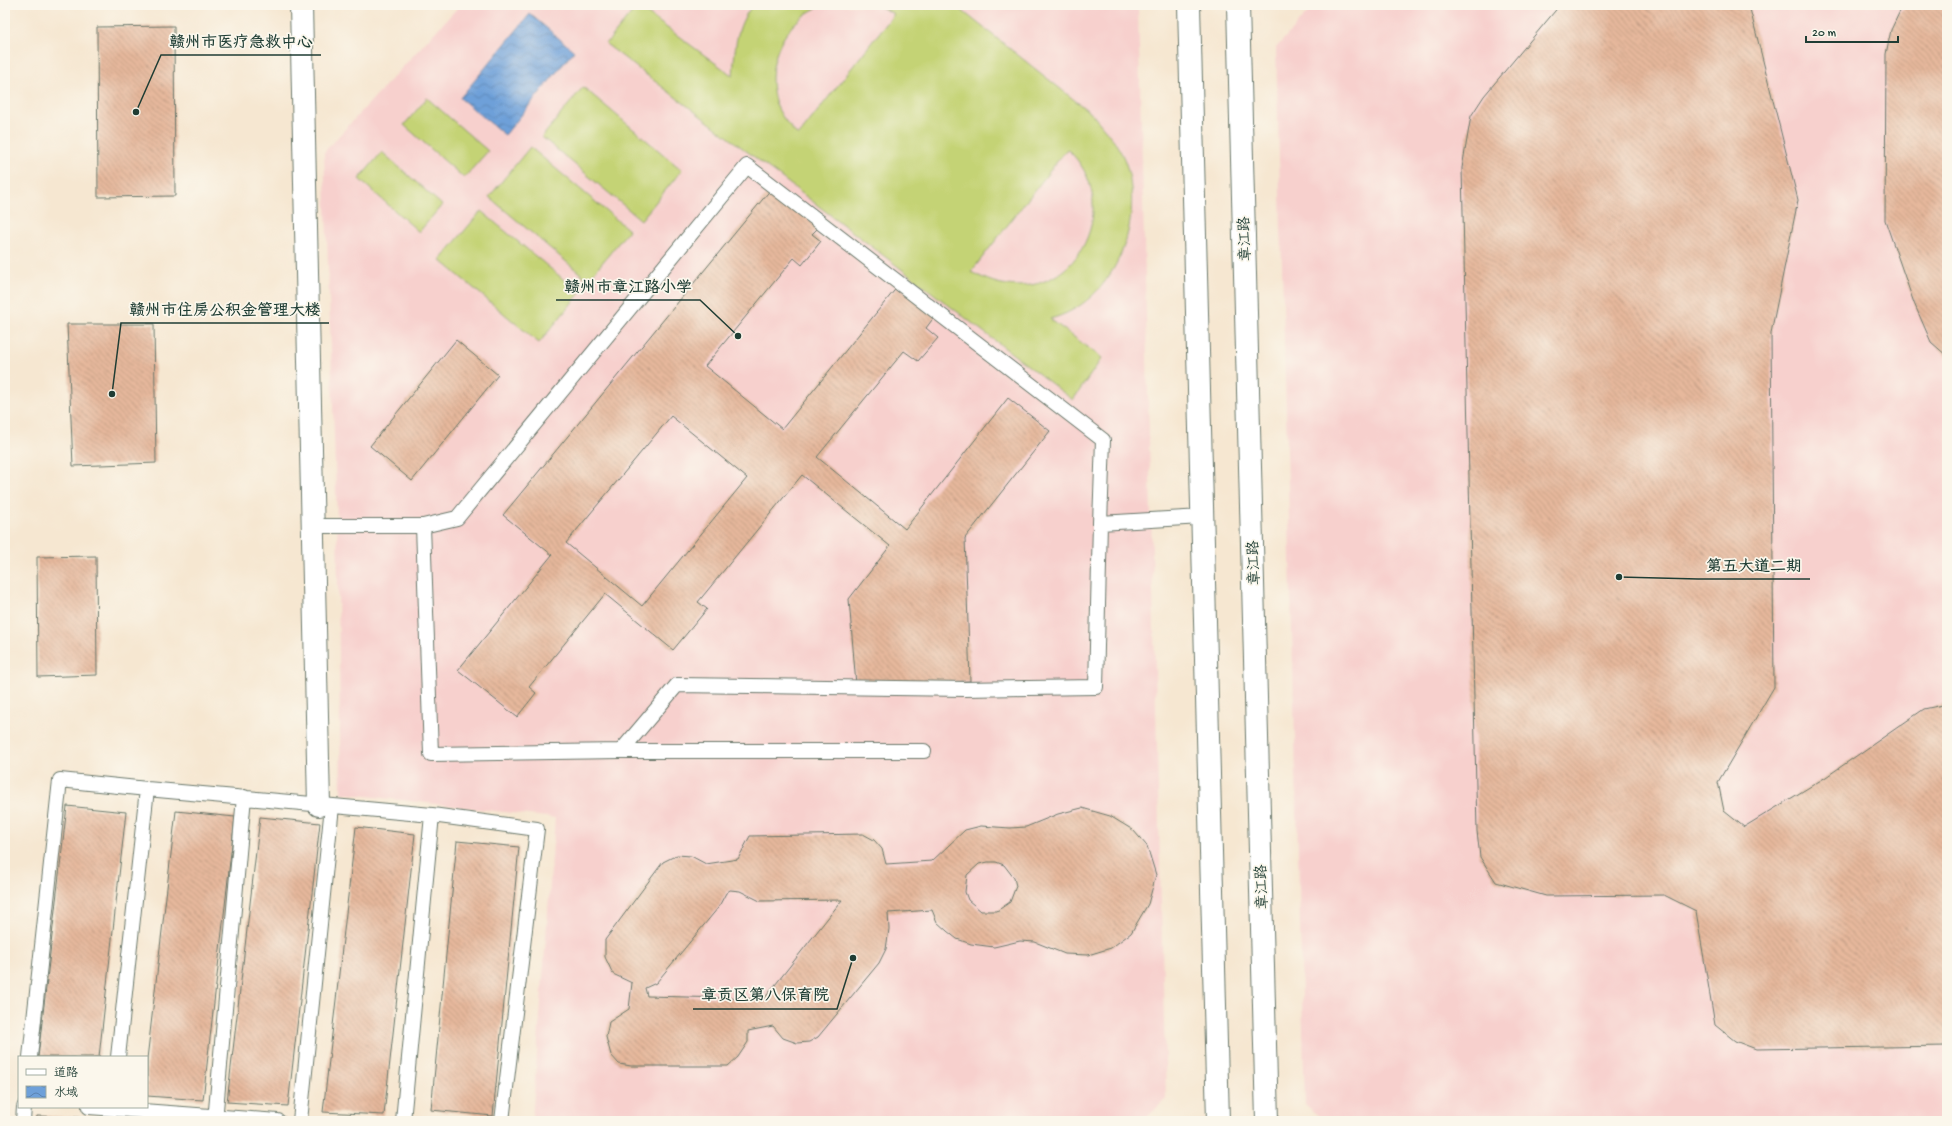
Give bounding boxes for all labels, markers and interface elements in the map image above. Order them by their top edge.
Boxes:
scale bar [1806,18,1898,44]
callout: 赣州市医疗急救中心 [161,27,321,55]
text: 20 m [1812,27,1837,41]
text: 赣州市医疗急救中心 [169,33,313,54]
street label: 章江路 [1235,216,1256,262]
callout: 赣州市章江路小学 [556,272,700,300]
text: 赣州市章江路小学 [564,278,692,299]
callout: 赣州市住房公积金管理大楼 [121,295,329,323]
text: 赣州市住房公积金管理大楼 [129,301,321,322]
street label: 章江路 [1244,540,1265,586]
callout: 第五大道二期 [1698,551,1810,579]
text: 第五大道二期 [1706,557,1802,578]
street label: 章江路 [1252,864,1273,910]
callout: 章贡区第八保育院 [693,981,837,1009]
text: 章贡区第八保育院 [701,986,829,1007]
legend [18,1056,148,1108]
text: 道路 [54,1066,78,1081]
text: 水域 [54,1086,78,1101]

